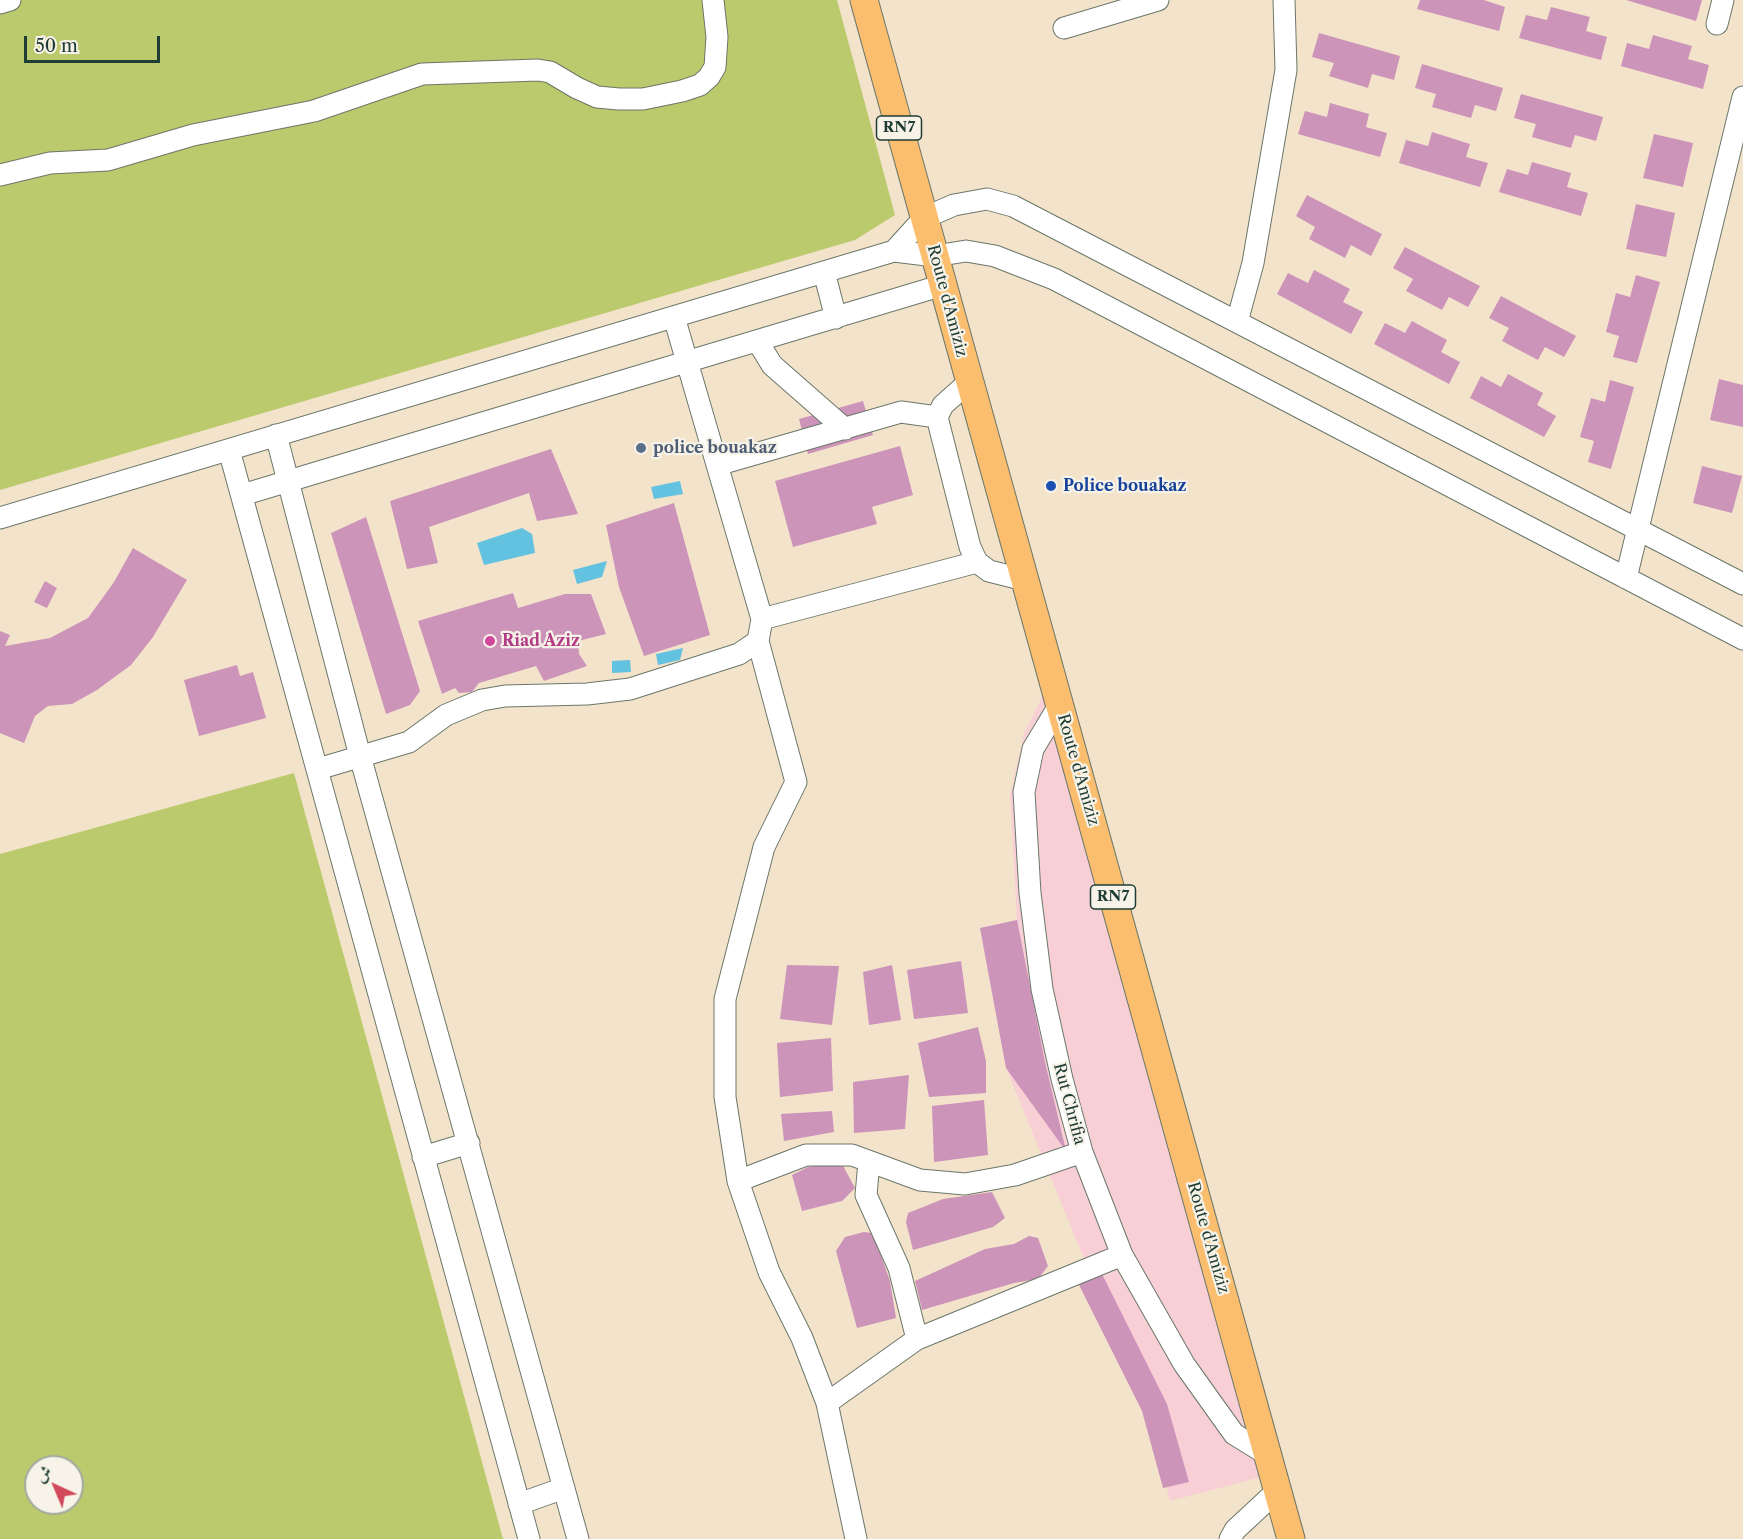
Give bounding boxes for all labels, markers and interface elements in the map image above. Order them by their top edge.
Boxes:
scale bar [27,24,164,62]
text: 50 m [35,35,78,57]
road number: RN7 [876,116,922,140]
street label: Route d'Amiziz [923,243,971,359]
place label: police bouakaz [653,438,777,458]
marker: police bouakaz [634,441,648,455]
place label: Police bouakaz [1063,476,1187,496]
marker: Police bouakaz [1044,479,1058,493]
place label: Riad Aziz [502,631,580,651]
marker: Riad Aziz [483,634,497,648]
street label: Route d'Amiziz [1053,712,1103,828]
road number: RN7 [1090,885,1136,909]
street label: Rut Chrifia [1049,1061,1089,1147]
street label: Route d'Amiziz [1183,1180,1233,1296]
north arrow [24,1455,84,1515]
text: ش [30,1461,56,1486]

